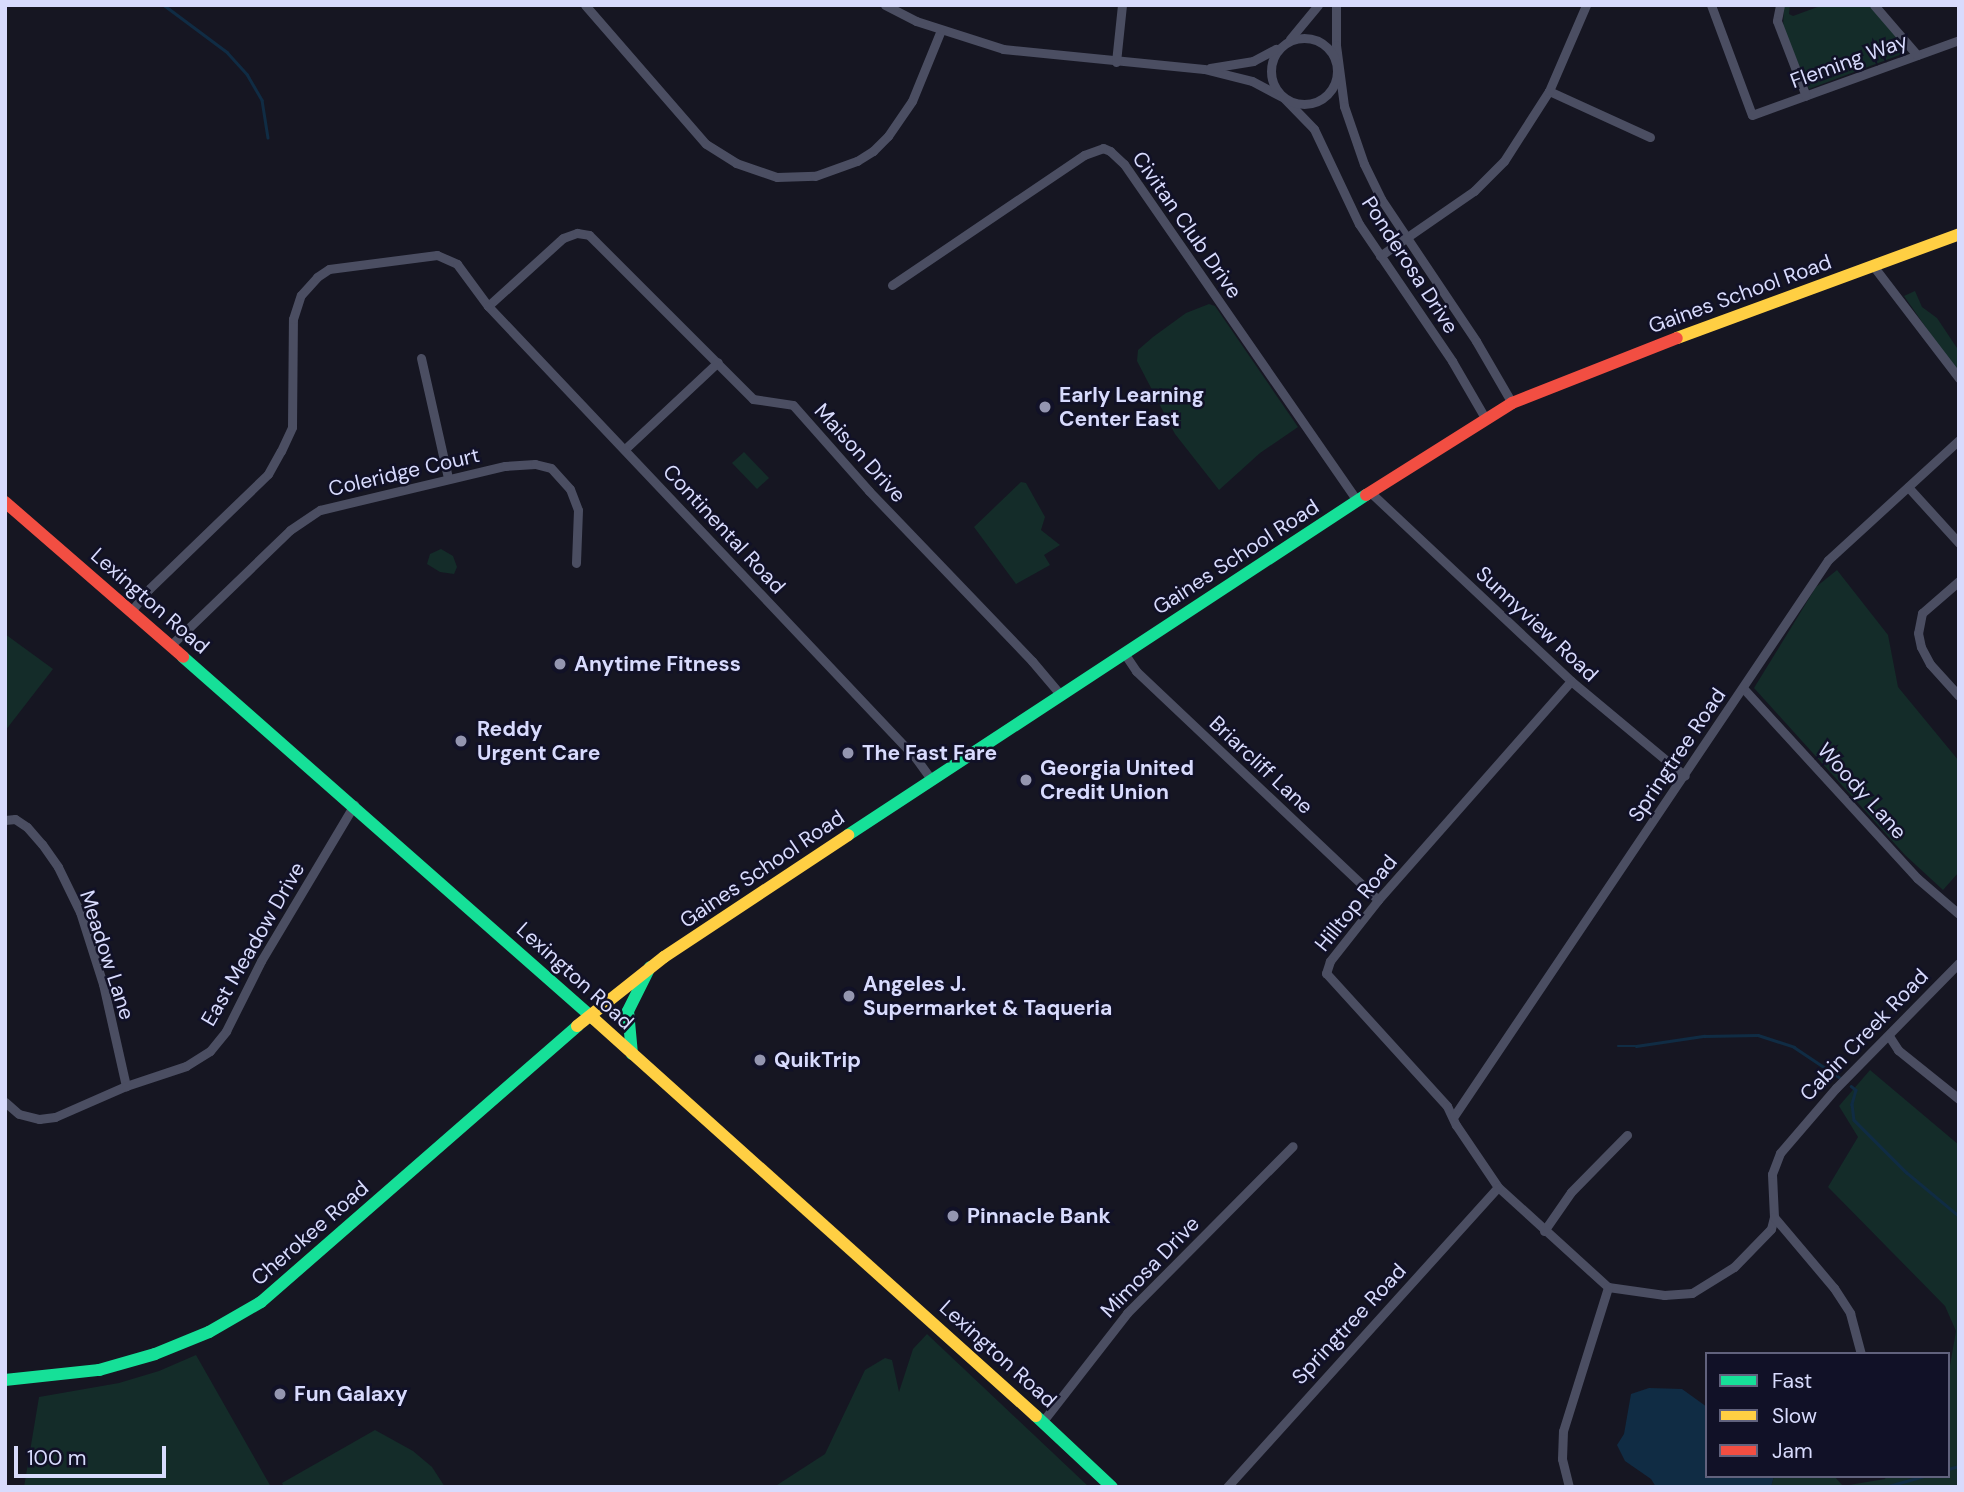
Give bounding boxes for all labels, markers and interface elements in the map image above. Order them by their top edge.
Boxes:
street label: Fleming Way [1787,28,1911,94]
street label: Civitan Club Drive [1127,147,1247,303]
street label: Ponderosa Drive [1356,192,1464,338]
street label: Gaines School Road [1645,249,1835,339]
place label: Early Learning Center East [1059,382,1204,432]
street label: Maison Drive [809,398,911,508]
marker: Early Learning Center East [1037,399,1053,415]
street label: Coleridge Court [326,442,482,502]
street label: Continental Road [658,459,790,599]
street label: Gaines School Road [1148,494,1324,620]
street label: Lexington Road [86,543,214,659]
street label: Sunnyview Road [1471,561,1603,687]
place label: Anytime Fitness [574,651,741,677]
marker: Anytime Fitness [552,656,568,672]
street label: Springtree Road [1623,683,1731,827]
street label: Briarcliff Lane [1204,711,1318,819]
place label: Reddy Urgent Care [477,716,600,766]
marker: Reddy Urgent Care [451,731,471,751]
street label: Woody Lane [1812,738,1912,844]
place label: The Fast Fare [862,740,997,766]
marker: The Fast Fare [840,745,856,761]
place label: Georgia United Credit Union [1040,755,1194,805]
marker: Georgia United Credit Union [1018,772,1034,788]
street label: Gaines School Road [675,805,849,933]
street label: Hilltop Road [1309,850,1403,956]
street label: East Meadow Drive [196,858,310,1030]
street label: Meadow Lane [74,887,140,1023]
street label: Lexington Road [511,917,639,1035]
street label: Cabin Creek Road [1795,964,1933,1106]
place label: Angeles J. Supermarket & Taqueria [863,971,1112,1021]
marker: Angeles J. Supermarket & Taqueria [841,988,857,1004]
place label: QuikTrip [774,1047,861,1073]
marker: QuikTrip [752,1052,768,1068]
street label: Cherokee Road [246,1175,374,1291]
place label: Pinnacle Bank [967,1203,1111,1229]
marker: Pinnacle Bank [945,1208,961,1224]
street label: Mimosa Drive [1095,1211,1205,1323]
street label: Springtree Road [1287,1258,1411,1390]
street label: Lexington Road [934,1295,1062,1413]
legend [1705,1352,1950,1478]
text: Fast [1772,1367,1812,1395]
place label: Fun Galaxy [294,1381,408,1407]
marker: Fun Galaxy [272,1386,288,1402]
text: Slow [1772,1402,1817,1430]
scale bar [18,1432,170,1476]
text: Jam [1772,1437,1813,1465]
text: 100 m [27,1444,87,1472]

